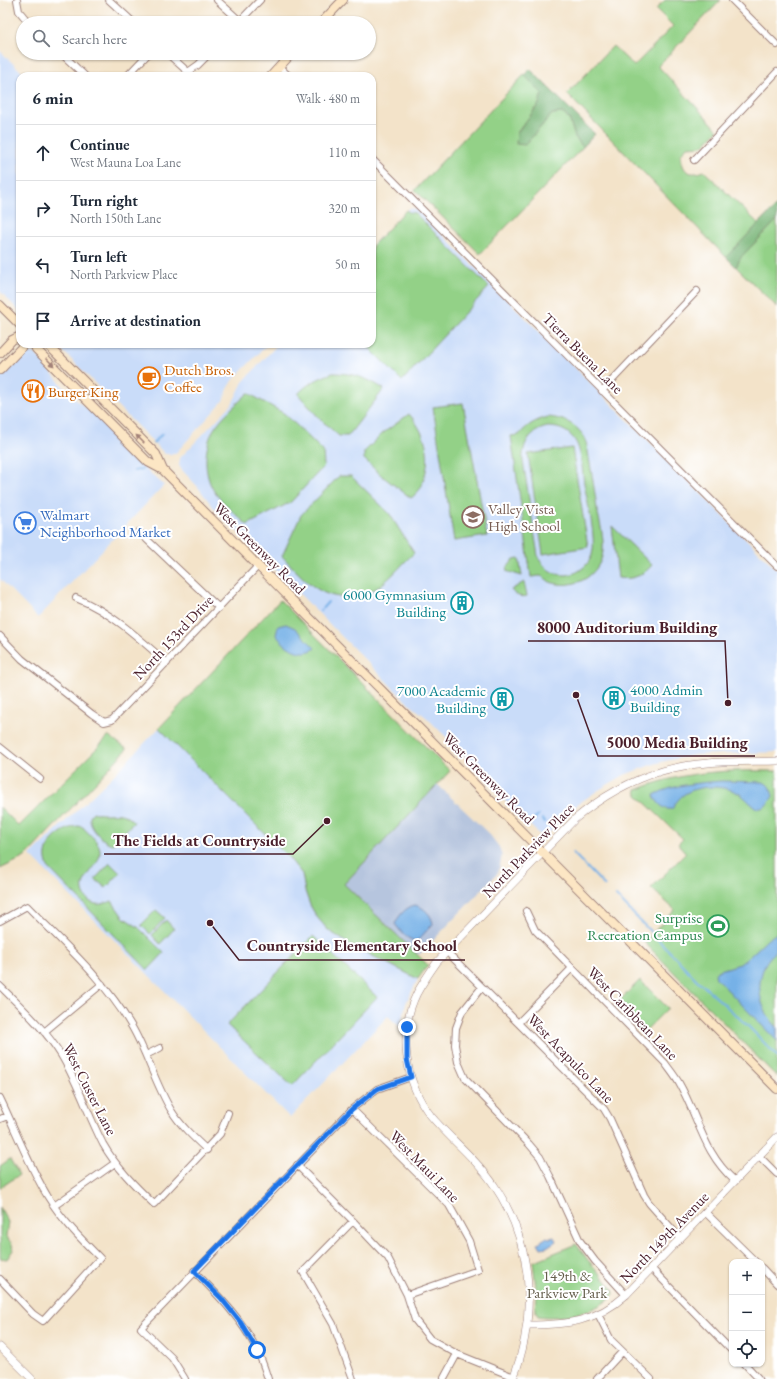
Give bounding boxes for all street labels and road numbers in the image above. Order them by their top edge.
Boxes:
street label: Tierra Buena Lane [539,309,627,397]
street label: West Greenway Road [210,498,310,598]
street label: North 153rd Drive [129,591,217,683]
street label: West Greenway Road [439,728,539,828]
street label: North Parkview Place [478,799,578,901]
street label: West Caribbean Lane [584,962,683,1064]
street label: West Acapulco Lane [524,1009,619,1107]
street label: West Custer Lane [59,1040,121,1138]
street label: West Maui Lane [386,1126,464,1206]
street label: North 149th Avenue [616,1187,713,1287]

